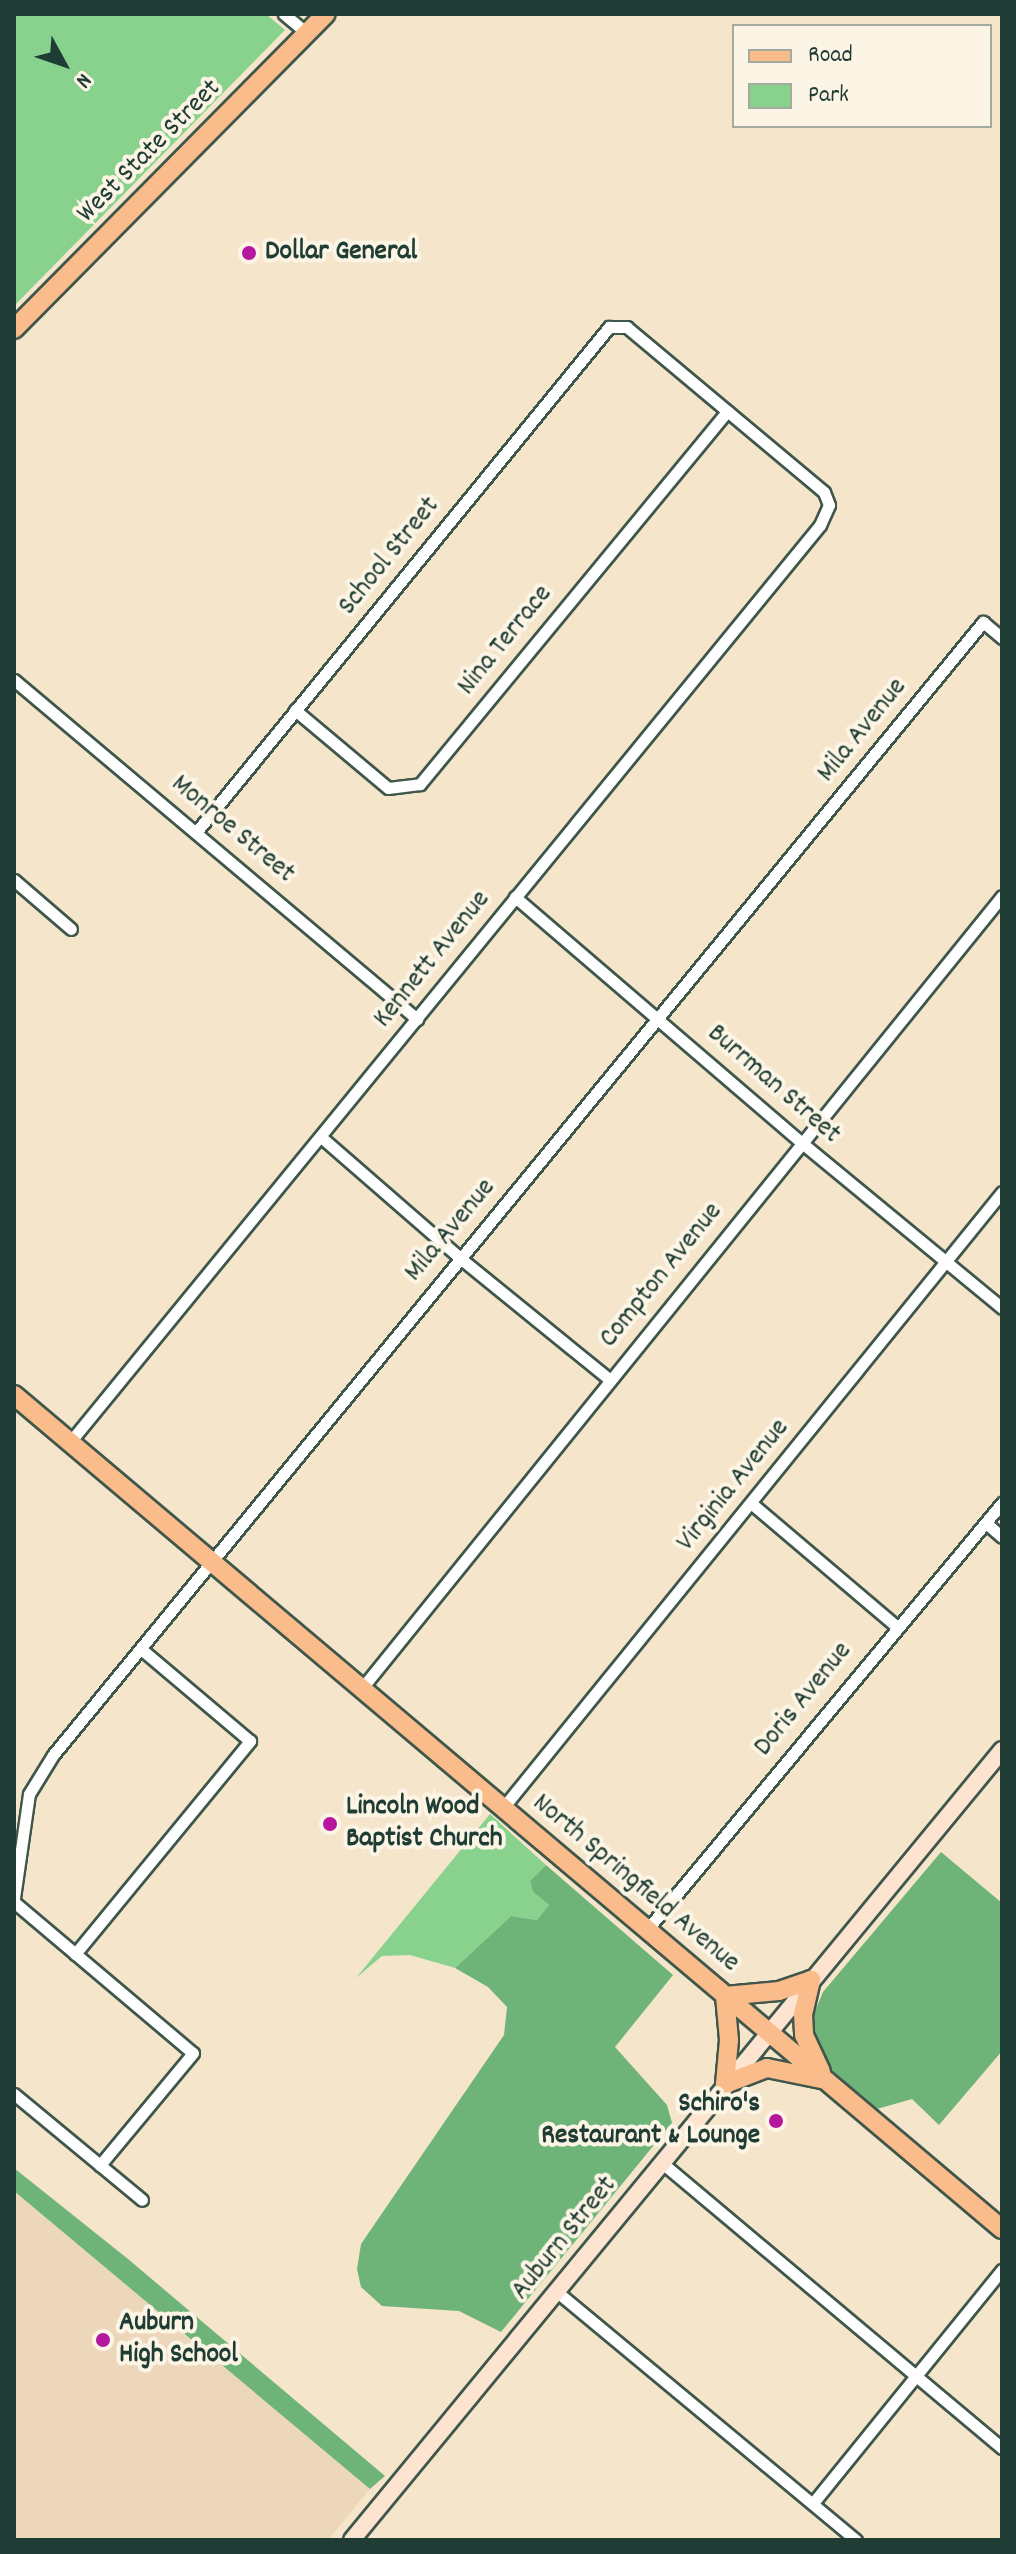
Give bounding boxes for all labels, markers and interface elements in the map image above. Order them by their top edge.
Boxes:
north arrow [24,24,104,104]
legend [732,24,992,128]
text: Road [808,39,853,73]
text: N [67,66,98,94]
street label: West State Street [71,73,229,231]
text: Park [808,79,849,113]
place label: Dollar General [265,236,417,270]
marker: Dollar General [240,244,258,262]
street label: School Street [332,491,448,623]
street label: Nina Terrace [451,579,561,703]
street label: Mila Avenue [811,672,915,790]
street label: Monroe Street [163,768,301,892]
street label: Kennett Avenue [367,884,499,1036]
street label: Burrman Street [699,1018,847,1152]
street label: Mila Avenue [398,1173,504,1289]
street label: Compton Avenue [593,1197,731,1355]
street label: Virginia Avenue [670,1413,798,1559]
street label: Doris Avenue [748,1636,860,1764]
street label: North Springfield Avenue [525,1787,745,1981]
place label: Lincoln Wood Baptist Church [346,1791,502,1857]
marker: Lincoln Wood Baptist Church [321,1815,339,1833]
place label: Schiro's Restaurant & Lounge [541,2088,760,2154]
marker: Schiro's Restaurant & Lounge [767,2112,785,2130]
street label: Auburn Street [505,2170,625,2308]
place label: Auburn High School [119,2307,238,2373]
marker: Auburn High School [94,2331,112,2349]

